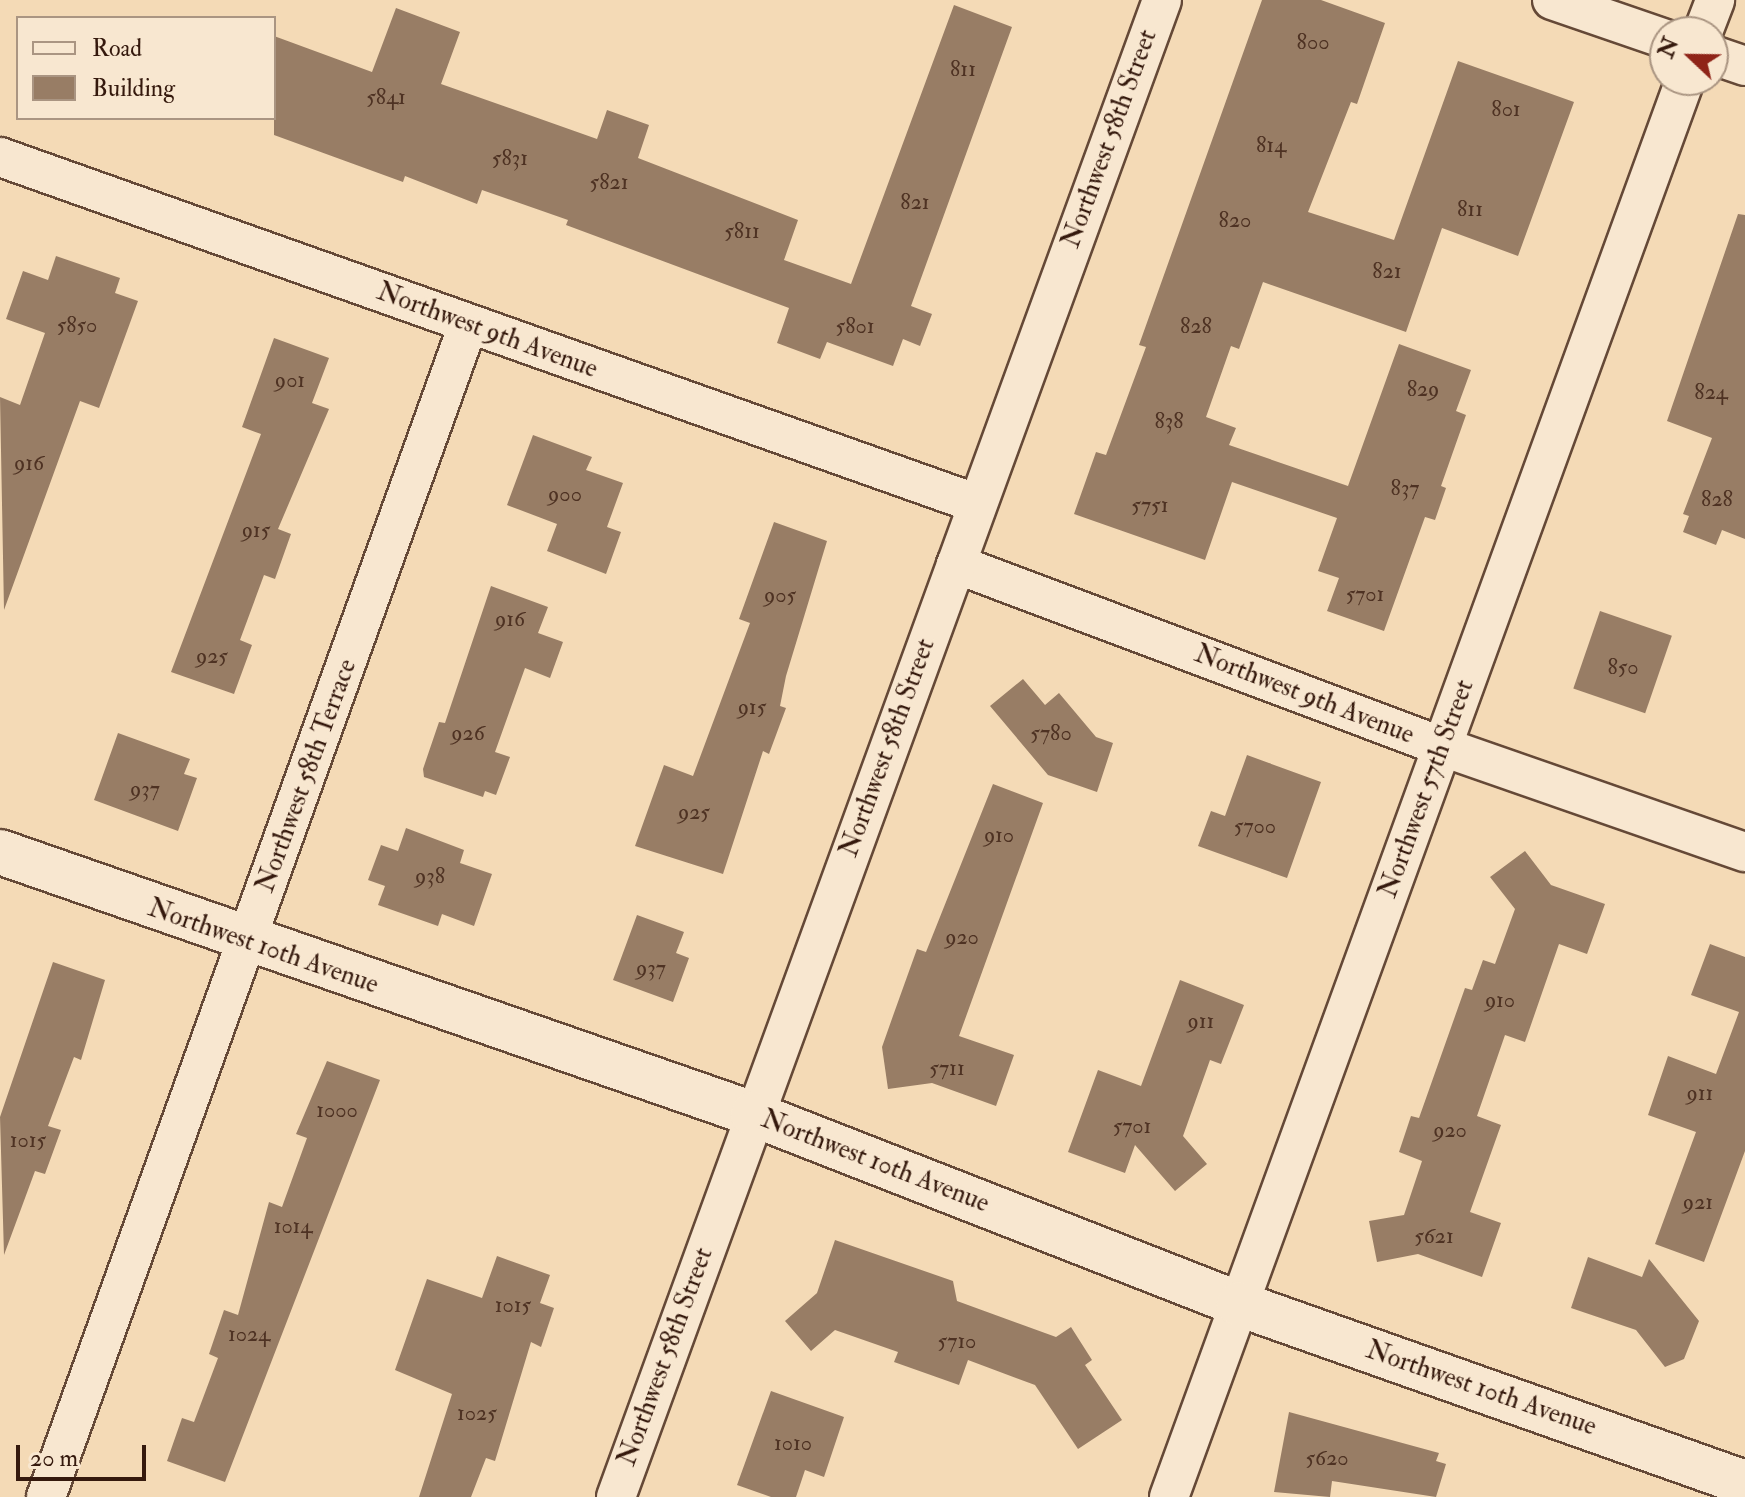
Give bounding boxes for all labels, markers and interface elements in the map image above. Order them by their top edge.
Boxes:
legend [16,16,276,120]
north arrow [1649,16,1729,96]
street label: Northwest 58th Street [1056,26,1164,252]
house number: 800 [1297,30,1329,56]
text: Road [92,33,142,64]
text: N [1652,33,1685,62]
house number: 811 [950,57,976,83]
text: Building [92,73,175,104]
house number: 5841 [366,85,406,111]
house number: 801 [1491,97,1521,123]
house number: 814 [1256,133,1286,159]
house number: 5831 [492,146,528,172]
house number: 5821 [590,170,628,196]
house number: 821 [900,190,930,216]
house number: 811 [1457,197,1483,223]
house number: 820 [1219,208,1251,234]
house number: 5811 [724,219,760,245]
house number: 821 [1372,259,1402,285]
street label: Northwest 9th Avenue [373,277,601,385]
house number: 5850 [57,313,97,339]
house number: 5801 [836,314,874,340]
house number: 828 [1180,314,1212,340]
house number: 901 [275,368,305,394]
house number: 829 [1407,377,1439,403]
house number: 824 [1694,380,1728,406]
house number: 838 [1154,409,1184,435]
house number: 916 [14,451,44,477]
house number: 837 [1391,476,1419,502]
house number: 900 [548,482,582,508]
house number: 828 [1701,487,1733,513]
house number: 5751 [1131,493,1169,519]
house number: 915 [242,518,270,544]
house number: 5701 [1346,582,1384,608]
house number: 905 [764,583,796,609]
house number: 916 [495,607,525,633]
street label: Northwest 58th Street [834,635,942,861]
street label: Northwest 9th Avenue [1190,639,1418,751]
house number: 925 [196,644,228,670]
street label: Northwest 58th Terrace [250,655,364,897]
house number: 850 [1607,655,1639,681]
street label: Northwest 57th Street [1373,676,1481,902]
house number: 915 [738,695,766,721]
house number: 926 [451,721,485,747]
house number: 5780 [1030,721,1072,747]
house number: 937 [130,777,160,803]
house number: 925 [678,800,710,826]
house number: 5700 [1234,814,1276,840]
house number: 910 [984,823,1014,849]
house number: 938 [415,864,445,890]
street label: Northwest 10th Avenue [144,893,382,1001]
house number: 920 [945,925,979,951]
house number: 937 [636,956,666,982]
house number: 910 [1485,988,1515,1014]
house number: 911 [1188,1009,1214,1035]
house number: 5711 [929,1056,965,1082]
house number: 911 [1687,1081,1713,1107]
house number: 1000 [316,1098,358,1124]
street label: Northwest 10th Avenue [757,1104,993,1220]
house number: 5701 [1113,1114,1151,1140]
house number: 920 [1433,1118,1467,1144]
house number: 1015 [10,1128,46,1154]
house number: 921 [1683,1190,1713,1216]
house number: 1014 [274,1214,312,1240]
house number: 5621 [1414,1224,1454,1250]
street label: Northwest 58th Street [612,1244,720,1470]
house number: 1015 [495,1293,531,1319]
house number: 1024 [228,1322,270,1348]
house number: 5710 [938,1329,976,1355]
street label: Northwest 10th Avenue [1362,1335,1600,1443]
house number: 1025 [457,1401,497,1427]
scale bar [20,1429,150,1479]
house number: 1010 [774,1431,812,1457]
text: 20 m [30,1443,78,1474]
house number: 5620 [1305,1446,1349,1472]

